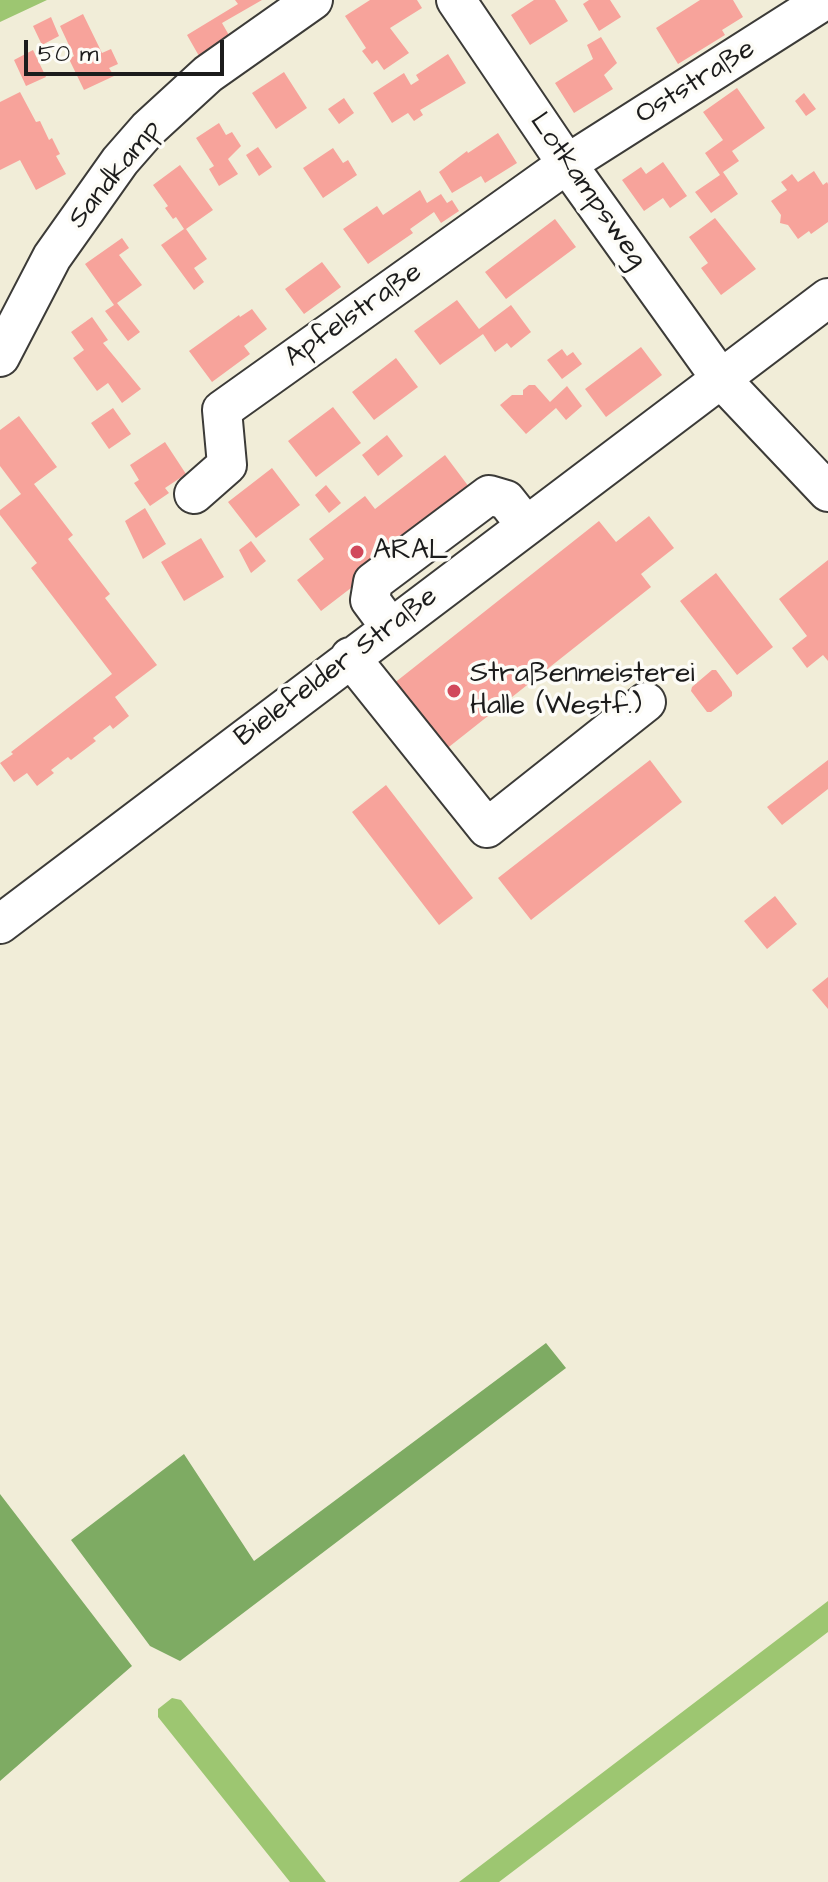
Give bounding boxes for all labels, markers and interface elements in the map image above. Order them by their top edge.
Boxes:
scale bar [28,24,228,74]
street label: Oststraße [630,33,762,133]
text: 50 m [38,37,98,71]
street label: Lotkampsweg [521,107,653,275]
street label: Sandkamp [62,114,170,236]
street label: Apfelstraße [279,256,429,376]
place label: ARAL [373,535,448,569]
marker: ARAL [348,543,366,561]
street label: Bielefelder Straße [229,581,445,755]
place label: Straßenmeisterei Halle (Westf.) [470,658,695,724]
marker: Straßenmeisterei Halle (Westf.) [445,682,463,700]

